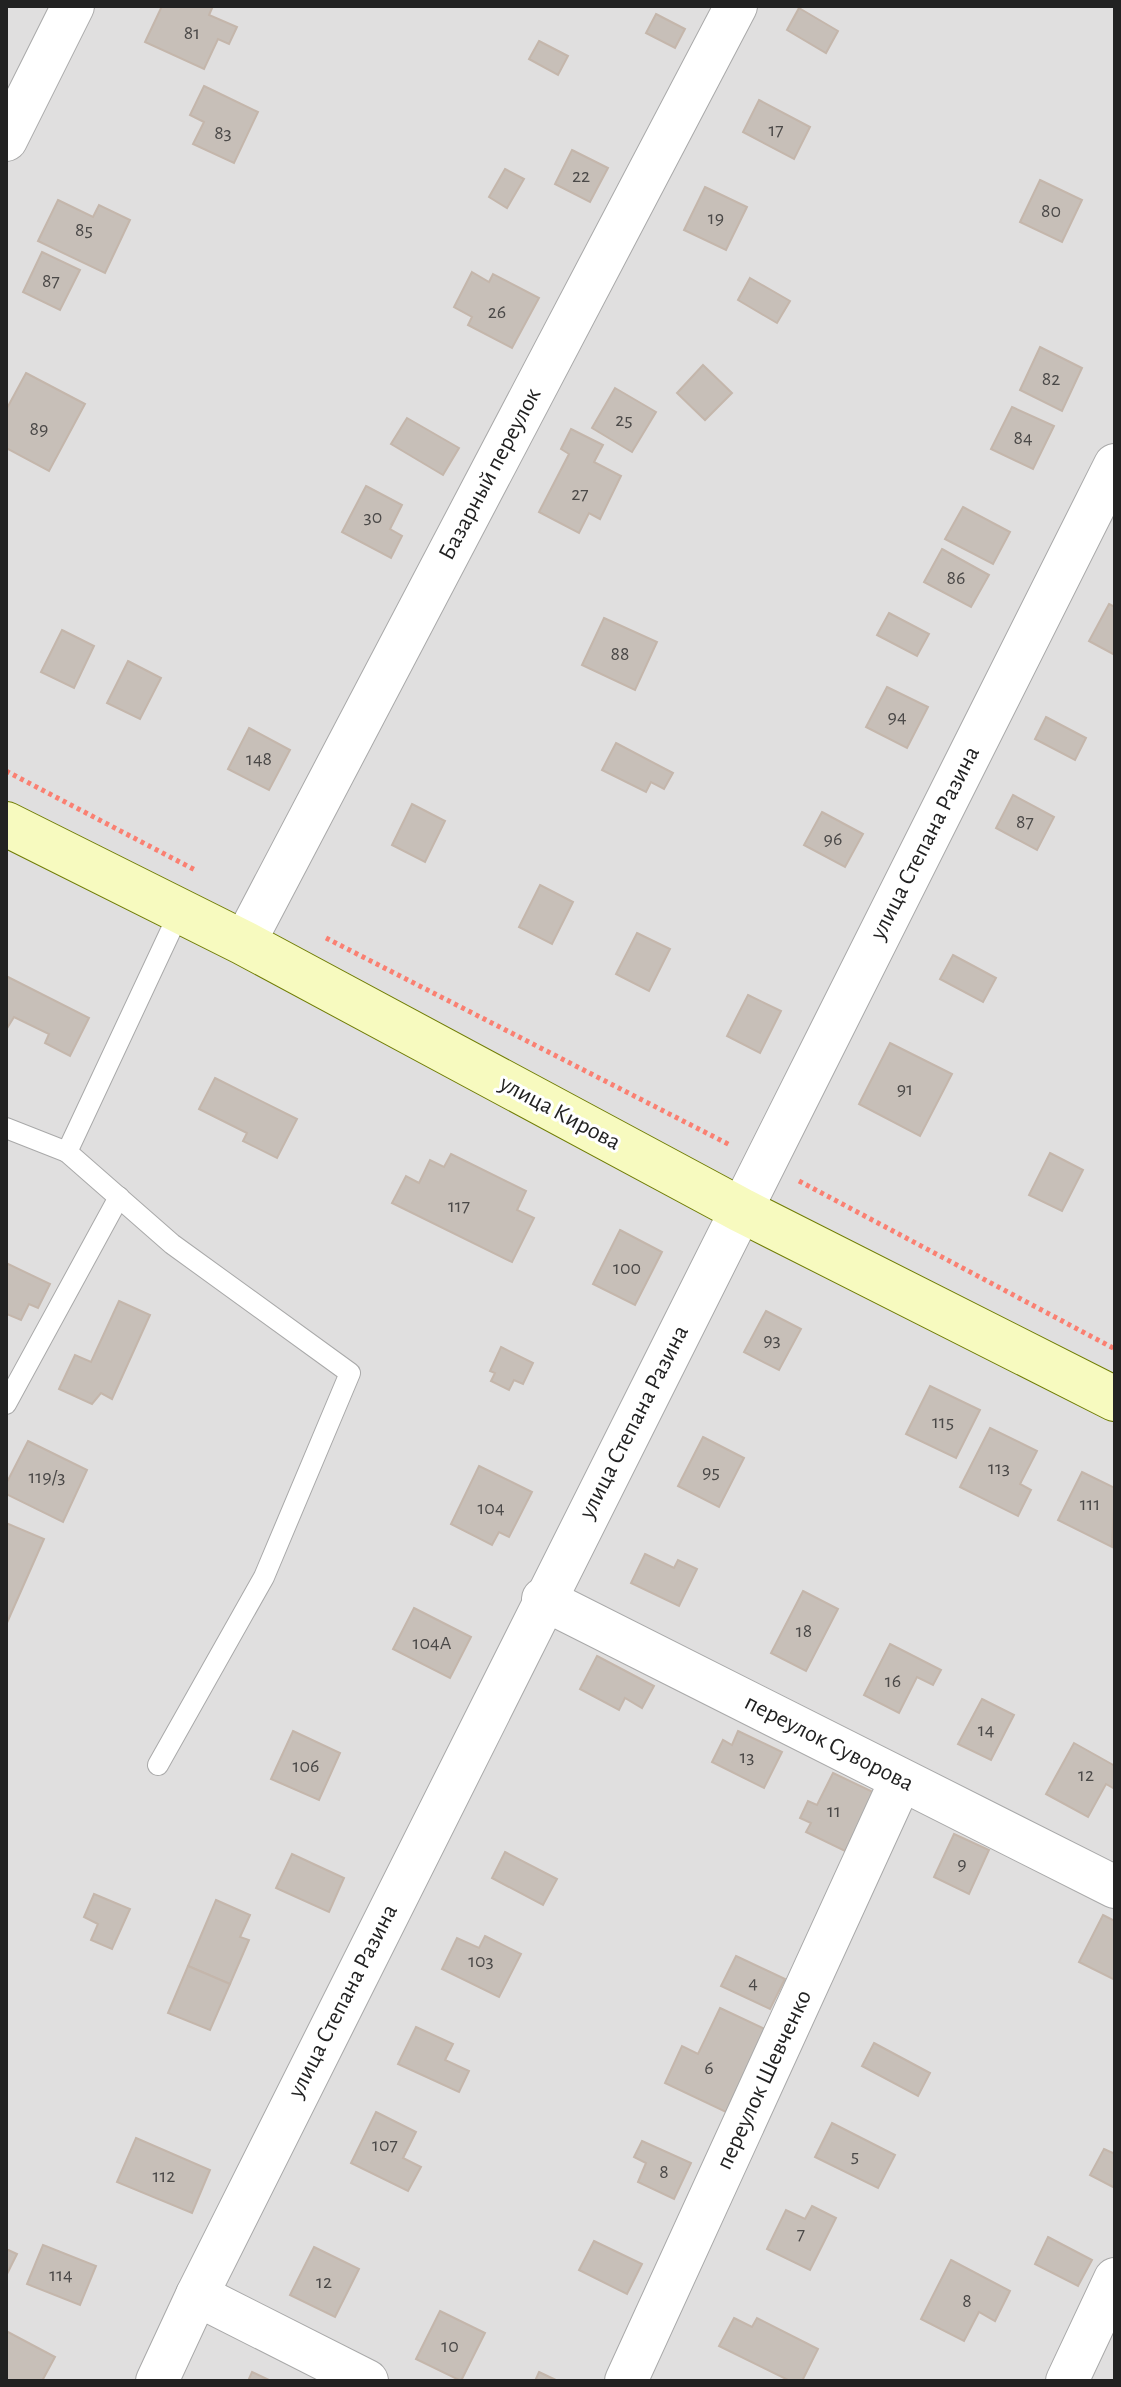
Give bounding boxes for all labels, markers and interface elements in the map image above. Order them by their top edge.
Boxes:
house number: 81 [184,23,200,43]
house number: 17 [768,120,784,140]
house number: 83 [214,123,232,143]
house number: 22 [572,166,590,186]
house number: 80 [1041,201,1061,221]
house number: 19 [708,208,724,228]
house number: 85 [75,220,93,240]
house number: 87 [42,271,60,291]
house number: 26 [488,302,506,322]
house number: 82 [1042,369,1060,389]
street label: Базарный переулок [435,384,545,564]
house number: 25 [615,410,633,430]
house number: 89 [30,419,48,439]
house number: 84 [1013,428,1033,448]
house number: 27 [571,484,589,504]
house number: 30 [364,507,382,527]
house number: 86 [947,568,965,588]
house number: 88 [611,644,629,664]
house number: 94 [887,707,907,727]
street label: улица Степана Разина [865,742,984,944]
house number: 148 [246,749,272,769]
house number: 87 [1016,812,1034,832]
house number: 96 [824,829,842,849]
street label: улица Кирова [495,1071,624,1155]
house number: 91 [897,1079,913,1099]
house number: 117 [448,1196,470,1216]
house number: 100 [613,1258,641,1278]
street label: улица Степана Разина [574,1321,693,1523]
house number: 93 [763,1330,781,1350]
house number: 115 [932,1412,954,1432]
house number: 113 [988,1458,1010,1478]
house number: 95 [702,1462,720,1482]
house number: 119/3 [28,1467,66,1487]
house number: 111 [1080,1494,1100,1514]
house number: 104 [477,1498,505,1518]
house number: 18 [796,1621,812,1641]
house number: 104А [413,1633,452,1653]
house number: 16 [885,1671,901,1691]
street label: переулок Суворова [741,1690,917,1796]
house number: 14 [978,1720,994,1740]
house number: 13 [739,1747,755,1767]
house number: 106 [293,1756,319,1776]
house number: 12 [1078,1765,1094,1785]
house number: 11 [827,1801,841,1821]
house number: 9 [957,1854,967,1874]
street label: улица Степана Разина [283,1900,402,2102]
house number: 103 [468,1951,494,1971]
house number: 4 [748,1973,758,1993]
street label: переулок Шевченко [712,1987,816,2173]
house number: 6 [704,2058,714,2078]
house number: 107 [372,2135,398,2155]
house number: 5 [851,2146,859,2166]
house number: 8 [659,2162,669,2182]
house number: 112 [153,2166,175,2186]
house number: 7 [797,2224,805,2244]
house number: 114 [49,2265,73,2285]
house number: 12 [316,2272,332,2292]
house number: 8 [962,2291,972,2311]
house number: 10 [441,2336,459,2356]

